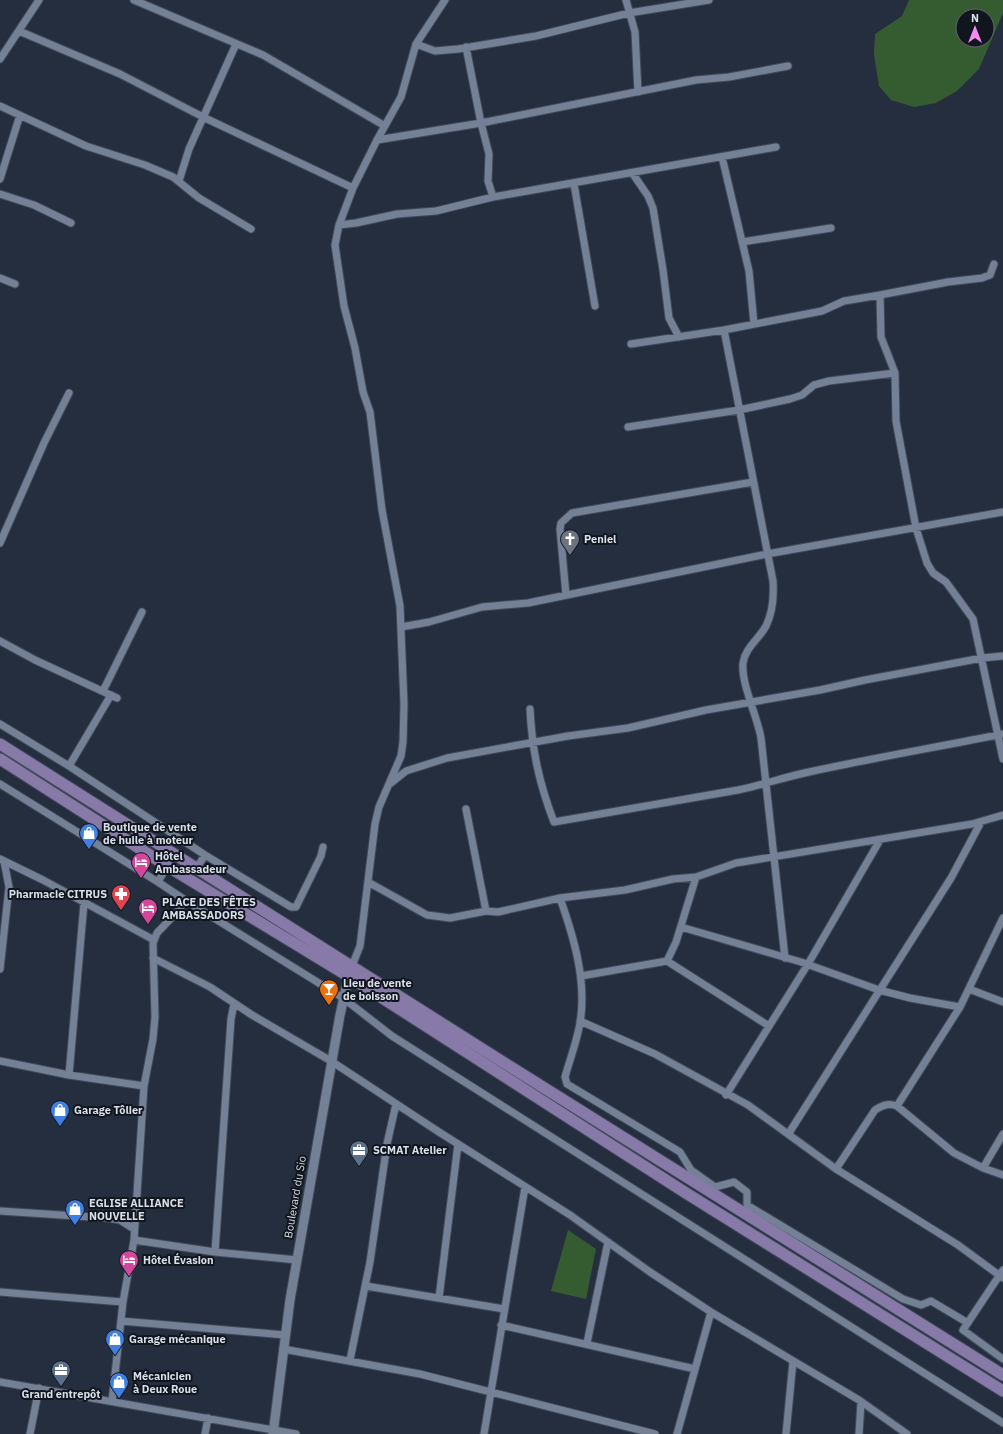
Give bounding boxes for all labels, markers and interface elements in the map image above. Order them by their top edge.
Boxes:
north arrow [955,8,995,48]
text: N [971,11,979,25]
church icon: Peniel [559,528,581,556]
place label: Peniel [584,532,617,546]
place label: Boutique de vente de huile à moteur [103,820,197,847]
shop icon: Boutique de vente de huile à moteur [78,822,100,850]
place label: Hôtel Ambassadeur [155,849,227,876]
hotel icon: Hôtel Ambassadeur [130,851,152,879]
pharmacy icon: Pharmacie CITRUS [110,883,132,911]
place label: Pharmacie CITRUS [9,887,107,901]
place label: PLACE DES FÊTES AMBASSADORS [162,895,256,922]
hotel icon: PLACE DES FÊTES AMBASSADORS [137,897,159,925]
place label: Lieu de vente de boisson [343,976,412,1003]
bar icon: Lieu de vente de boisson [318,978,340,1006]
shop icon: Garage Tôlier [49,1099,71,1127]
place label: Garage Tôlier [74,1103,143,1117]
office icon: SCMAT Atelier [348,1139,370,1167]
place label: SCMAT Atelier [373,1143,447,1157]
street label: Boulevard du Sio [281,1155,309,1239]
place label: EGLISE ALLIANCE NOUVELLE [89,1196,184,1223]
shop icon: EGLISE ALLIANCE NOUVELLE [64,1198,86,1226]
hotel icon: Hôtel Évasion [118,1249,140,1277]
place label: Hôtel Évasion [143,1252,214,1267]
shop icon: Garage mécanique [104,1328,126,1356]
place label: Garage mécanique [129,1332,226,1346]
office icon: Grand entrepôt [50,1359,72,1387]
place label: Mécanicien à Deux Roue [133,1369,197,1396]
shop icon: Mécanicien à Deux Roue [108,1371,130,1399]
place label: Grand entrepôt [22,1387,100,1401]

